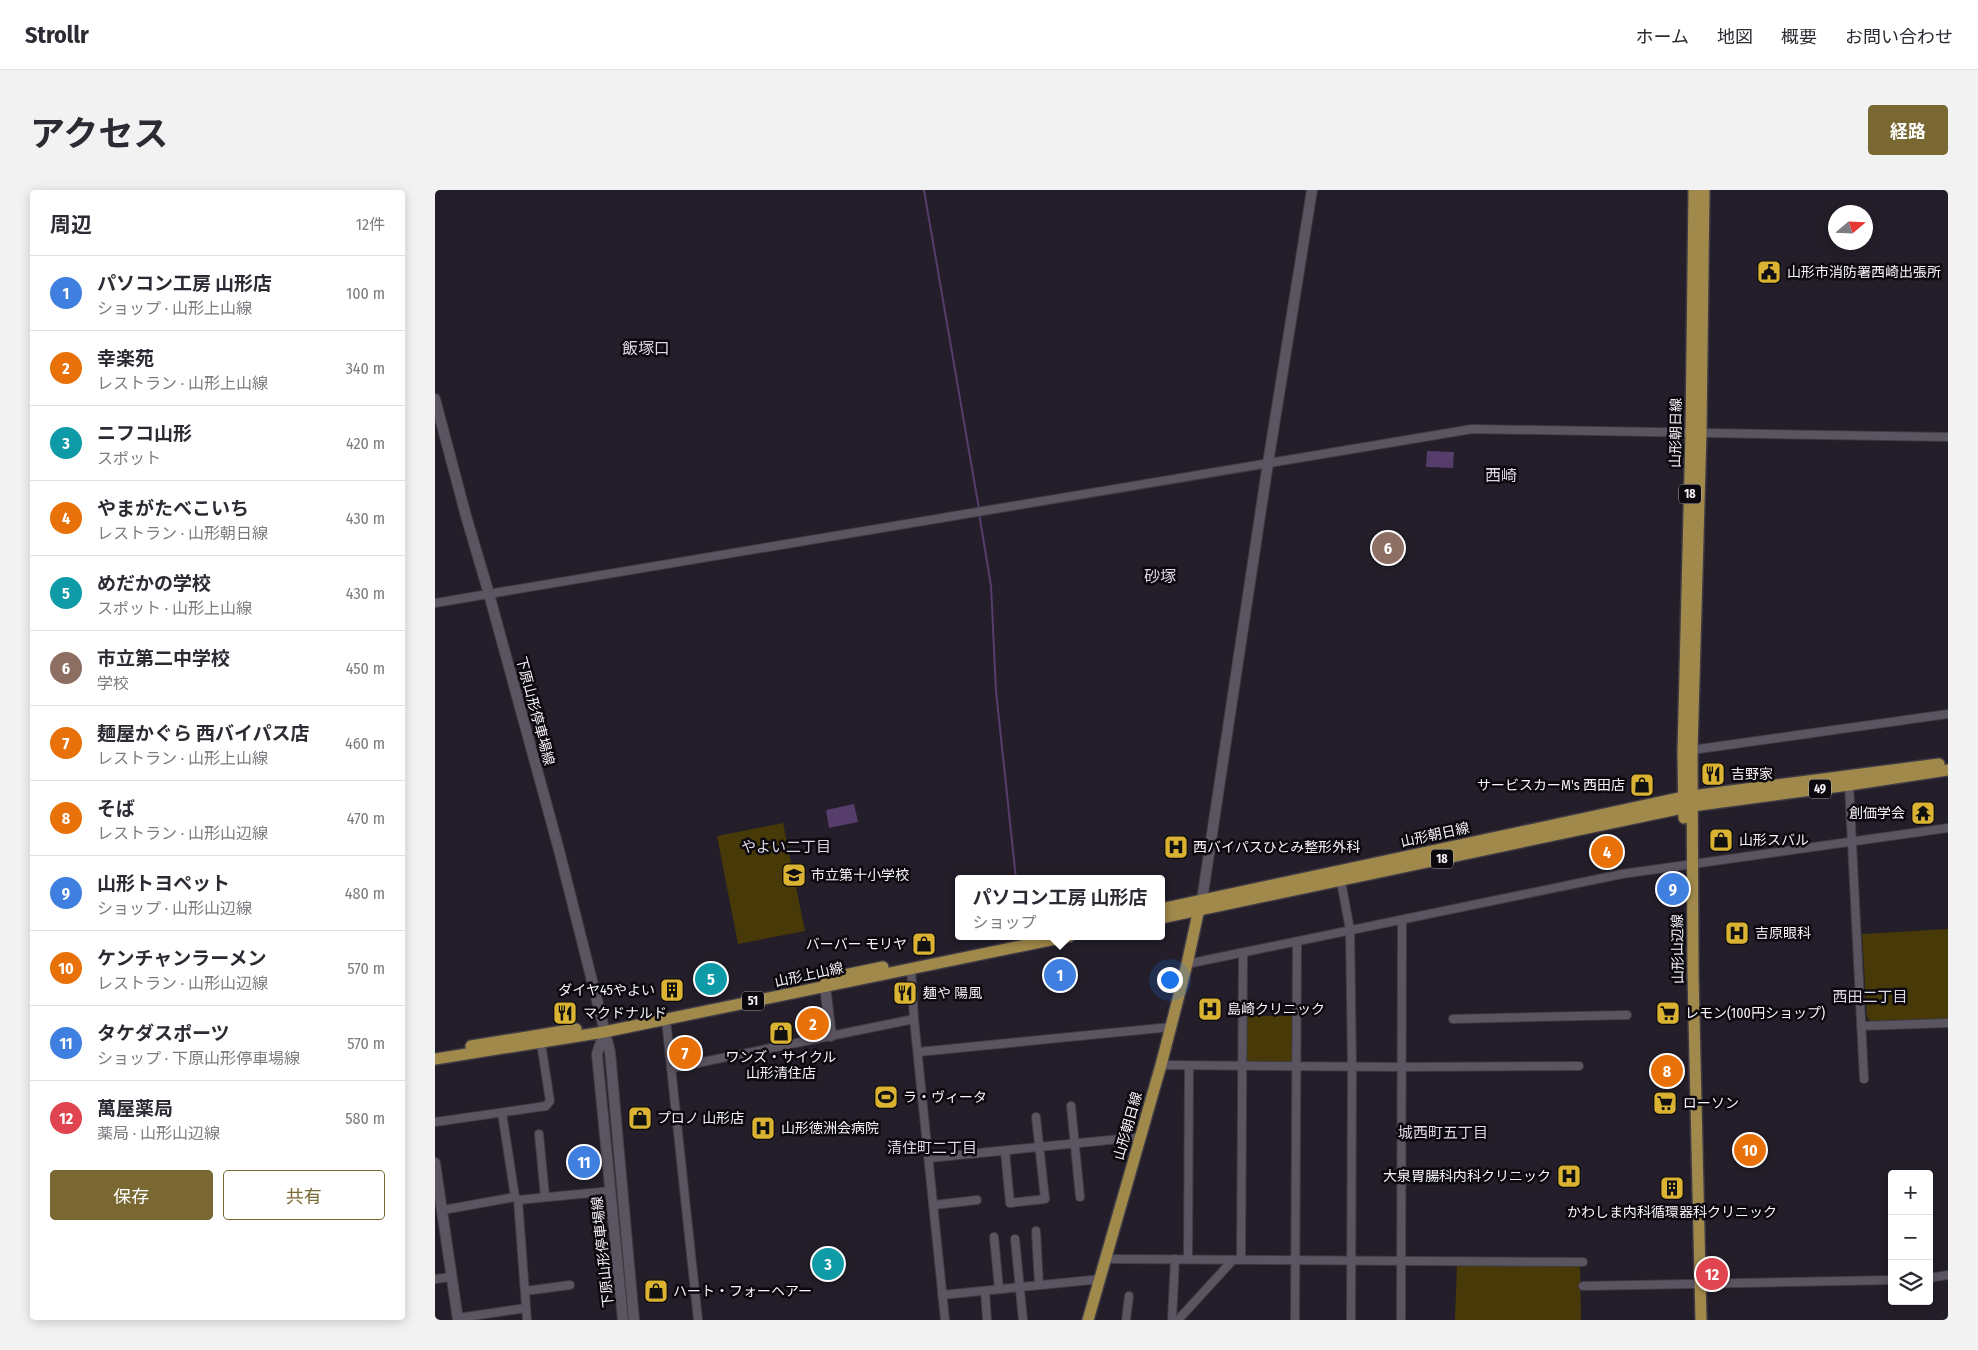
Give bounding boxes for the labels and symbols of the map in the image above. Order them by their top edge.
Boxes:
north arrow [1828,205,1873,250]
public building icon: 山形市消防署西崎出張所 [1756,259,1782,285]
place label: 山形市消防署西崎出張所 [1787,264,1941,281]
district label: 飯塚口 [622,339,670,358]
street label: 山形朝日線 [1667,398,1685,468]
district label: 西崎 [1485,466,1517,485]
road number: 18 [1679,484,1701,504]
pin: 6 [1372,529,1404,567]
district label: 砂塚 [1144,567,1176,586]
street label: 下原山形停車場線 [512,655,558,767]
restaurant icon: 吉野家 [1700,761,1726,787]
place label: 吉野家 [1731,766,1773,783]
shop icon: サービスカーM's 西田店 [1629,772,1655,798]
place label: サービスカーM's 西田店 [1477,777,1625,794]
road number: 49 [1809,780,1831,798]
temple icon: 創価学会 [1910,800,1936,826]
place label: 創価学会 [1849,805,1905,822]
street label: 山形朝日線 [1399,819,1471,851]
shop icon: 山形スバル [1708,827,1734,853]
place label: 山形スバル [1739,832,1809,849]
pin: 4 [1591,833,1623,871]
hospital icon: 西バイパスひとみ整形外科 [1163,834,1189,860]
district label: やよい二丁目 [741,838,831,856]
place label: 西バイパスひとみ整形外科 [1193,839,1360,856]
road number: 18 [1431,850,1453,869]
school or university icon: 市立第十小学校 [781,862,807,888]
place label: 市立第十小学校 [811,867,909,884]
pin: 9 [1657,870,1689,908]
street label: 山形山辺線 [1669,914,1687,984]
hospital icon: 吉原眼科 [1724,920,1750,946]
place label: 吉原眼科 [1755,925,1811,942]
shop icon: バーバー モリヤ [911,931,937,957]
place label: バーバー モリヤ [806,936,907,953]
pin: 1 [1044,956,1076,994]
street label: 山形上山線 [773,959,845,991]
pin: 5 [695,960,727,998]
your location [1157,967,1183,993]
building icon: ダイヤ45やよい [659,977,685,1003]
restaurant icon: 麺や 陽風 [892,980,918,1006]
place label: ダイヤ45やよい [558,982,655,999]
place label: 麺や 陽風 [923,985,982,1002]
district label: 西田二丁目 [1832,988,1908,1006]
road number: 51 [742,991,764,1010]
hospital icon: 島崎クリニック [1197,996,1223,1022]
restaurant icon: マクドナルド [552,1000,578,1026]
supermarket icon: レモン(100円ショップ) [1655,1000,1681,1026]
place label: 島崎クリニック [1227,1001,1325,1018]
place label: マクドナルド [583,1005,667,1022]
pin: 2 [797,1005,829,1043]
place label: レモン(100円ショップ) [1685,1005,1825,1022]
shop icon: ワンズ・サイクル 山形清住店 [768,1020,794,1046]
pin: 7 [669,1034,701,1072]
place label: ワンズ・サイクル 山形清住店 [725,1049,837,1082]
pin: 8 [1651,1052,1683,1090]
sports icon: ラ・ヴィータ [873,1084,899,1110]
place label: ラ・ヴィータ [903,1089,987,1106]
street label: 山形朝日線 [1110,1090,1146,1162]
supermarket icon: ローソン [1652,1090,1678,1116]
place label: ローソン [1683,1095,1739,1112]
shop icon: プロノ 山形店 [627,1105,653,1131]
place label: プロノ 山形店 [657,1110,744,1127]
hospital icon: 山形徳洲会病院 [750,1115,776,1141]
place label: 山形徳洲会病院 [781,1120,879,1137]
district label: 城西町五丁目 [1398,1124,1488,1142]
pin: 10 [1734,1131,1766,1169]
district label: 清住町二丁目 [887,1139,977,1157]
pin: 11 [568,1143,600,1181]
hospital icon: 大泉胃腸科内科クリニック [1556,1163,1582,1189]
place label: 大泉胃腸科内科クリニック [1383,1168,1551,1185]
building icon: かわしま内科循環器科クリニック [1659,1175,1685,1201]
street label: 下原山形停車場線 [589,1195,617,1309]
place label: かわしま内科循環器科クリニック [1567,1204,1777,1221]
pin: 3 [812,1245,844,1283]
pin: 12 [1696,1255,1728,1293]
shop icon: ハート・フォーヘアー [643,1278,669,1304]
place label: ハート・フォーヘアー [673,1283,812,1300]

